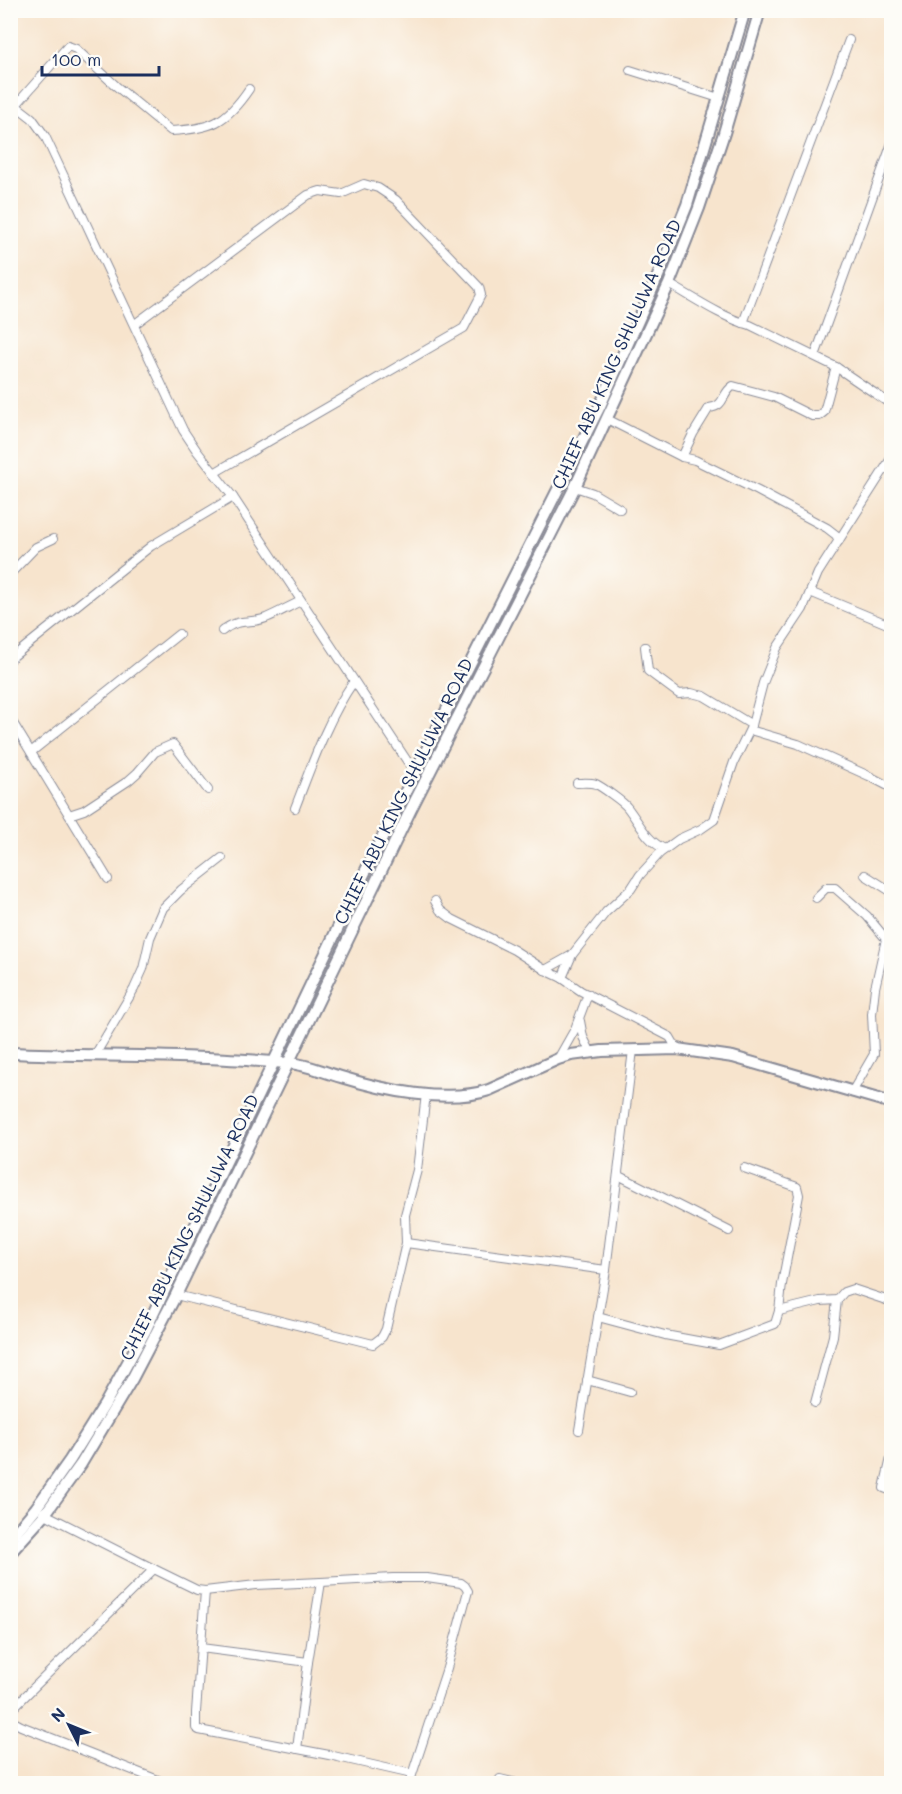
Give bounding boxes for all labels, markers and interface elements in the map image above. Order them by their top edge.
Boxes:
scale bar [42,39,159,77]
text: 100 m [51,47,101,71]
street label: CHIEF ABU KING SHULUWA ROAD [545,215,687,493]
street label: CHIEF ABU KING SHULUWA ROAD [328,654,478,928]
street label: CHIEF ABU KING SHULUWA ROAD [114,1090,264,1364]
north arrow [39,1695,99,1755]
text: N [46,1703,69,1726]

